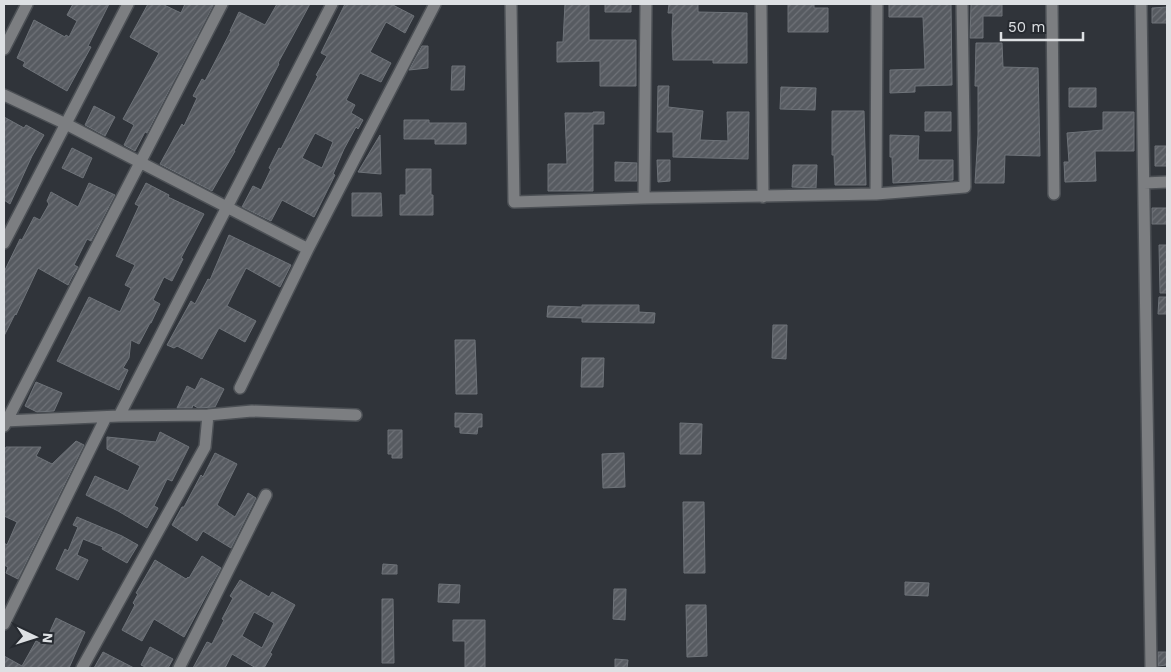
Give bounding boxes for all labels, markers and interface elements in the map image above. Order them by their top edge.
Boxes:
scale bar [1001,10,1084,42]
text: 50 m [1008,18,1045,36]
north arrow [10,612,60,662]
text: N [40,632,56,644]

